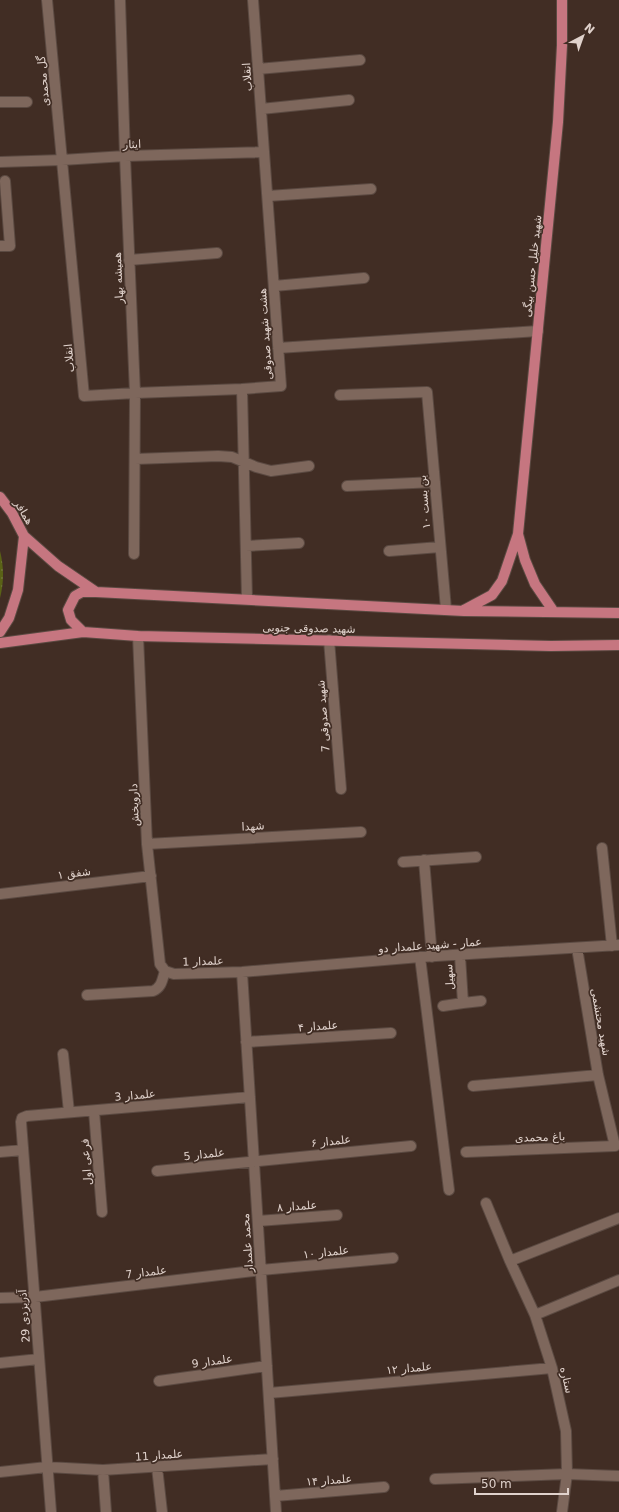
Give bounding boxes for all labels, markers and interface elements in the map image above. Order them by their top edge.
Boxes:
north arrow [563,16,603,56]
text: N [581,21,597,37]
street label: گل محمدی [35,54,52,107]
street label: انقلاب [240,62,255,92]
street label: ایثار [122,138,141,151]
street label: شهید خلیل حسن بیگی [521,214,544,318]
street label: همیشه بهار [111,252,126,305]
street label: هشت شهید صدوقی [256,288,275,380]
street label: انقلاب [62,343,77,373]
street label: بن بست ۱۰ [416,475,433,529]
street label: همافر [11,497,36,527]
street label: شهید صدوقی جنوبی [262,621,356,636]
street label: شهید صدوقی 7 [314,679,333,752]
street label: داروپخش [127,783,142,827]
street label: شهدا [241,819,265,834]
street label: شفق ۱ [57,865,92,883]
street label: عمار - شهید علمدار دو [377,935,482,956]
street label: علمدار 1 [182,954,224,969]
street label: سهیل [442,964,457,990]
street label: شهید محتشمی [588,987,613,1057]
street label: علمدار ۴ [298,1019,339,1034]
street label: علمدار 3 [114,1087,156,1104]
street label: باغ محمدی [515,1130,565,1145]
street label: علمدار ۶ [310,1133,352,1150]
street label: فرعی اول [78,1138,95,1186]
street label: علمدار 5 [183,1146,225,1163]
street label: علمدار ۸ [277,1199,318,1214]
street label: محمد علمدار [239,1213,256,1274]
street label: علمدار ۱۰ [302,1244,350,1261]
street label: علمدار 7 [125,1264,167,1281]
street label: آذریزدی 29 [15,1288,33,1343]
street label: علمدار 9 [191,1352,233,1371]
street label: علمدار ۱۲ [386,1360,433,1377]
street label: ستاره [557,1366,576,1395]
street label: علمدار 11 [135,1447,184,1464]
scale bar [475,1470,568,1496]
street label: علمدار ۱۴ [306,1472,352,1489]
text: 50 m [481,1477,512,1491]

